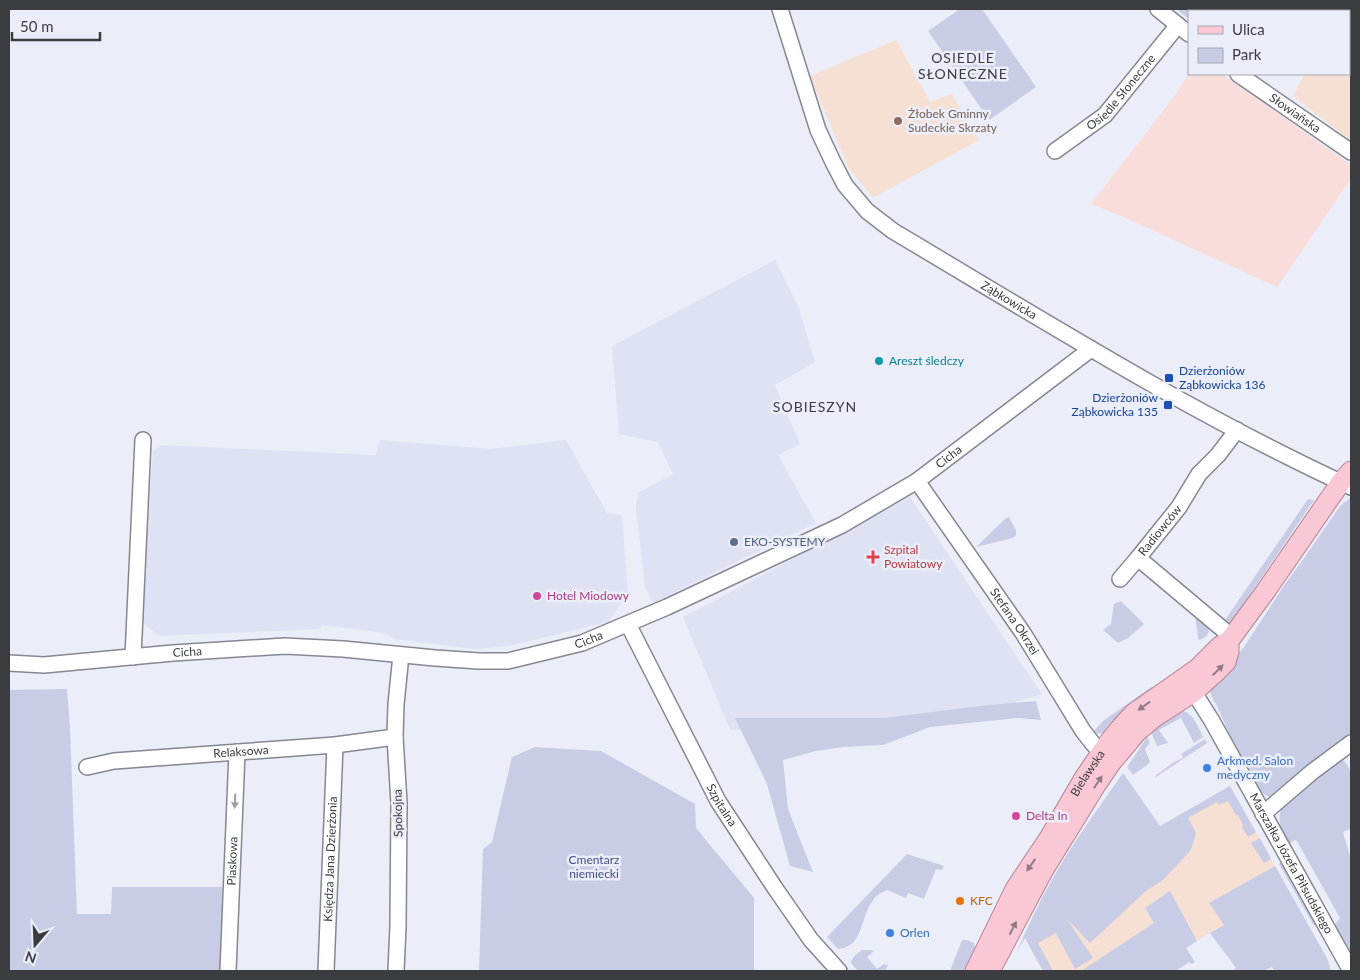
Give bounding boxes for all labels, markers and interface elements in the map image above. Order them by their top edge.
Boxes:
scale bar [12,10,100,42]
legend [1188,10,1350,75]
text: 50 m [20,17,54,35]
text: Ulica [1232,20,1265,38]
text: Park [1232,45,1262,63]
district label: OSIEDLE SŁONECZNE [918,49,1008,82]
street label: Osiedle Słoneczne [1083,51,1158,133]
street label: Słowiańska [1266,90,1324,136]
place label: Żłobek Gminny Sudeckie Skrzaty [908,106,998,135]
marker: Żłobek Gminny Sudeckie Skrzaty [892,115,904,127]
street label: Ząbkowicka [978,277,1040,322]
place label: Areszt śledczy [889,353,965,368]
marker: Areszt śledczy [873,355,885,367]
place label: Dzierżoniów Ząbkowicka 136 [1179,363,1265,392]
marker: Dzierżoniów Ząbkowicka 136 [1163,372,1175,384]
place label: Dzierżoniów Ząbkowicka 135 [1072,390,1159,419]
district label: SOBIESZYN [773,398,857,415]
marker: Dzierżoniów Ząbkowicka 135 [1162,399,1174,411]
street label: Cicha [932,442,965,471]
street label: Radiowców [1135,501,1185,559]
place label: EKO-SYSTEMY [744,534,826,549]
marker: EKO-SYSTEMY [728,536,740,548]
place label: Szpital Powiatowy [884,542,943,571]
marker: Szpital Powiatowy [866,550,880,564]
street label: Stefana Okrzei [987,585,1043,657]
place label: Hotel Miodowy [547,588,630,603]
marker: Hotel Miodowy [531,590,543,602]
street label: Cicha [573,627,605,652]
street label: Cicha [172,643,202,660]
one-way arrow [1212,664,1224,676]
one-way arrow [1137,701,1151,711]
street label: Relaksowa [213,742,269,761]
street label: Bielawska [1067,747,1108,799]
place label: Arkmed. Salon medyczny [1217,753,1293,782]
marker: Arkmed. Salon medyczny [1201,762,1213,774]
one-way arrow [1093,775,1103,789]
street label: Szpitalna [704,781,741,829]
street label: Spokojna [390,789,405,837]
street label: Marszałka Józefa Piłsudskiego [1247,790,1337,936]
one-way arrow [231,793,239,809]
street label: Księdza Jana Dzierżonia [320,796,340,922]
place label: Delta In [1026,808,1068,823]
marker: Delta In [1010,810,1022,822]
street label: Piaskowa [224,836,241,886]
park label: Cmentarz niemiecki [569,852,620,881]
one-way arrow [1026,858,1036,871]
place label: KFC [970,893,993,908]
marker: KFC [954,895,966,907]
north arrow [10,920,60,970]
one-way arrow [1009,921,1017,935]
place label: Orlen [900,925,930,940]
marker: Orlen [884,927,896,939]
text: N [23,948,38,968]

